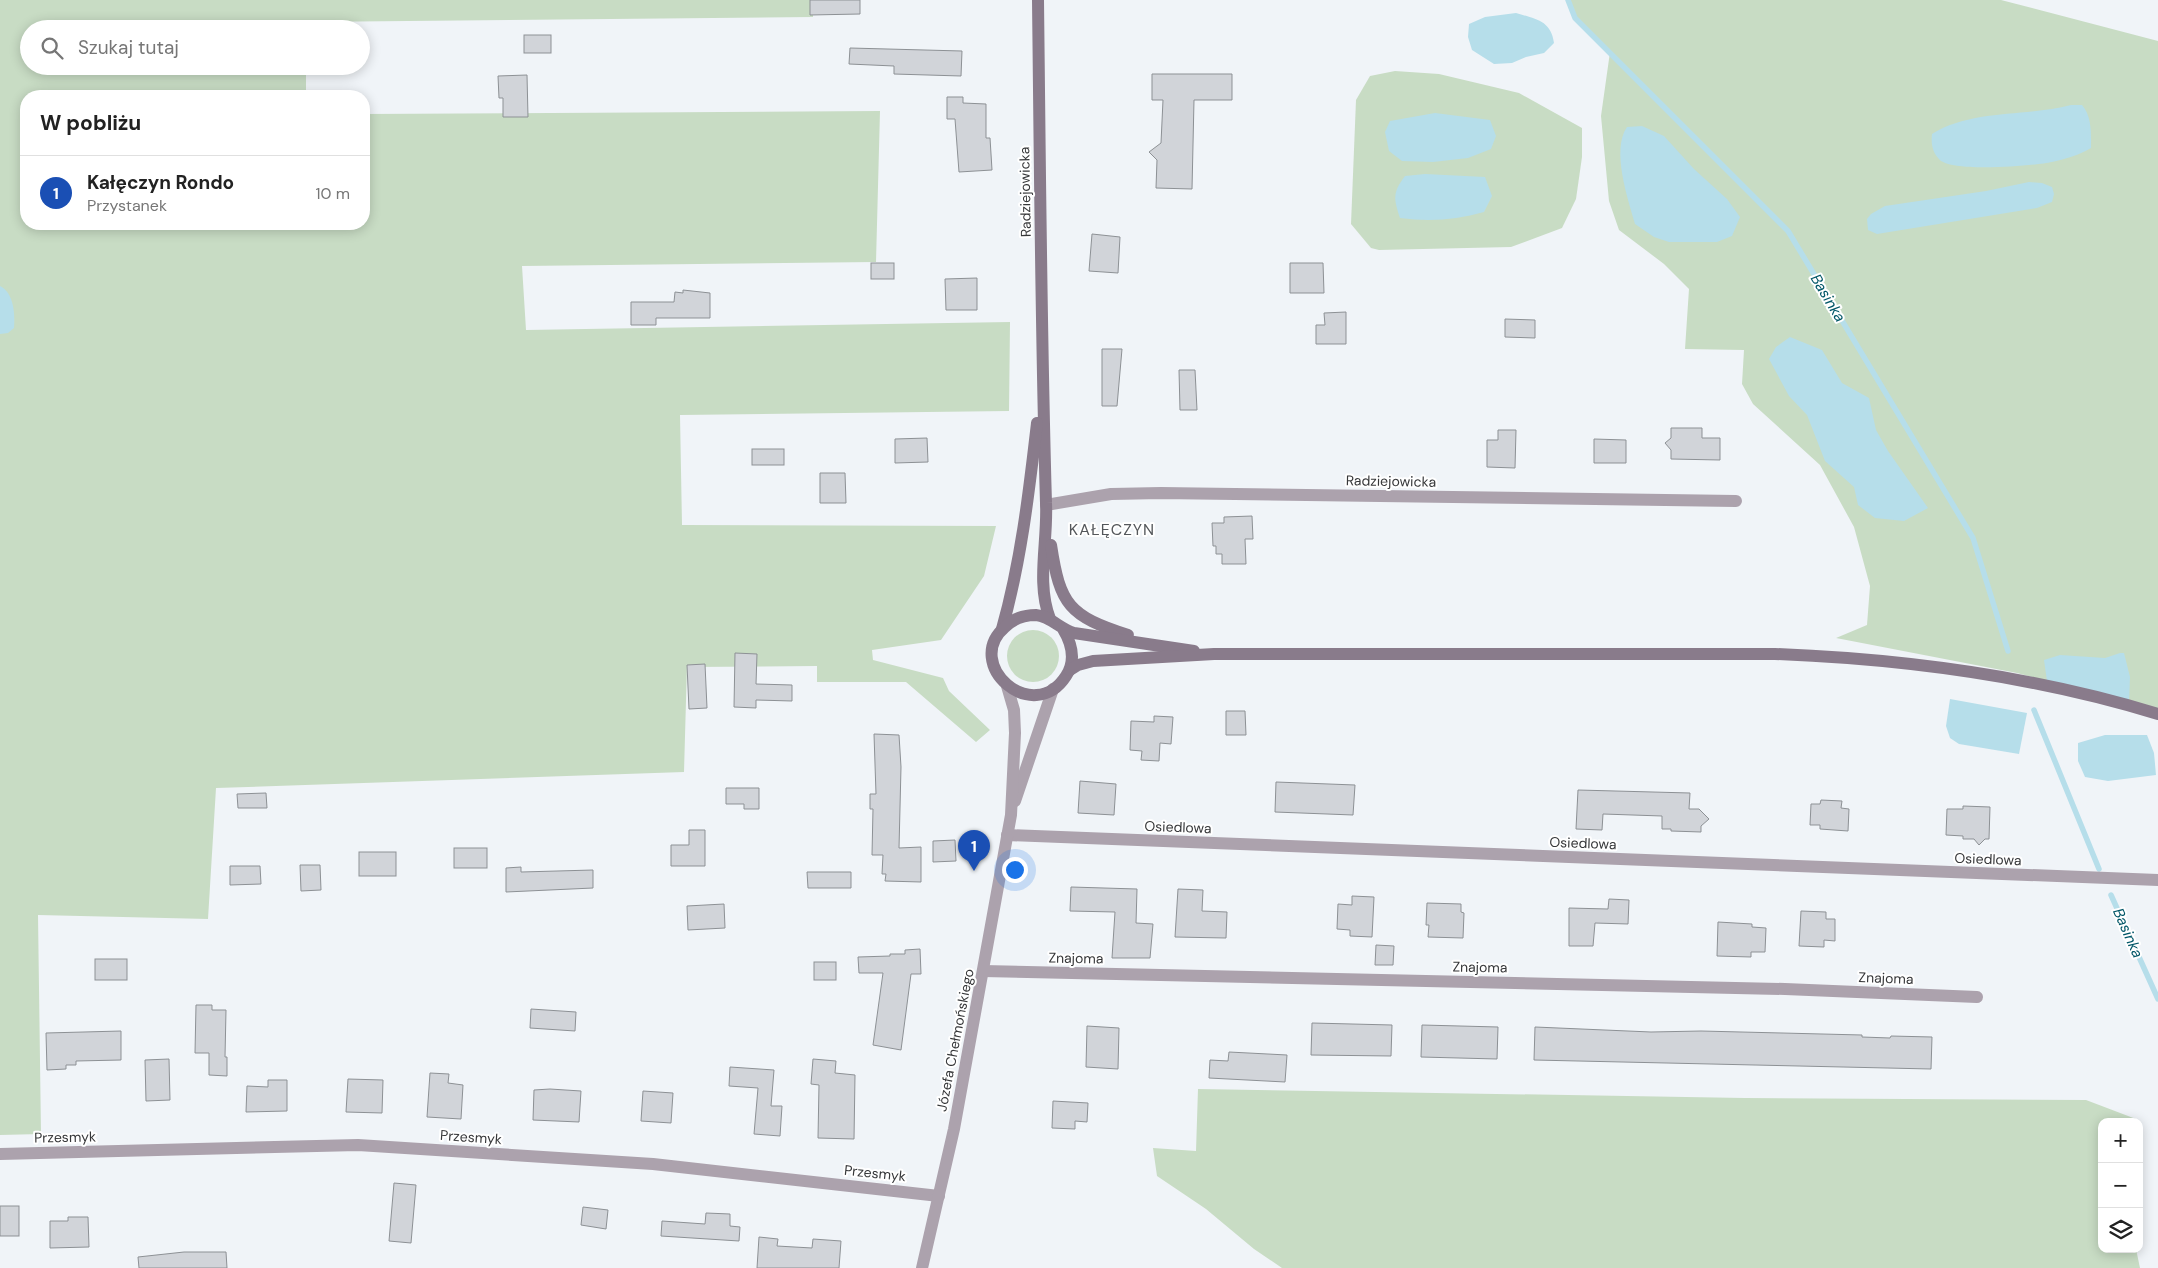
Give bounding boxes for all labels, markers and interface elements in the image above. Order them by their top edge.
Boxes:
search box [20,20,370,75]
icon: search [38,34,66,62]
text: Szukaj tutaj [78,35,179,60]
text: W pobliżu [40,109,141,137]
street label: Radziejowicka [1015,147,1035,237]
text: Kałęczyn Rondo [87,170,234,195]
text: 1 [53,183,59,204]
text: 10 m [316,183,350,204]
text: Przystanek [87,195,167,216]
water label: Basinka [1806,270,1850,326]
street label: Radziejowicka [1346,471,1436,491]
district label: KAŁĘCZYN [1069,519,1155,540]
street label: Osiedlowa [1144,817,1212,837]
pin: 1 [958,830,990,871]
street label: Osiedlowa [1549,833,1617,853]
street label: Osiedlowa [1954,849,2022,869]
your location [1002,857,1028,883]
water label: Basinka [2108,905,2148,961]
street label: Znajoma [1048,949,1104,967]
street label: Znajoma [1452,958,1508,976]
street label: Józefa Chełmońskiego [932,967,978,1113]
street label: Znajoma [1858,968,1914,988]
map controls [2098,1118,2143,1253]
button: + [2098,1118,2143,1163]
street label: Przesmyk [440,1126,502,1148]
street label: Przesmyk [34,1127,96,1147]
street label: Przesmyk [843,1161,907,1185]
button: − [2098,1163,2143,1208]
button: layers [2098,1208,2143,1253]

